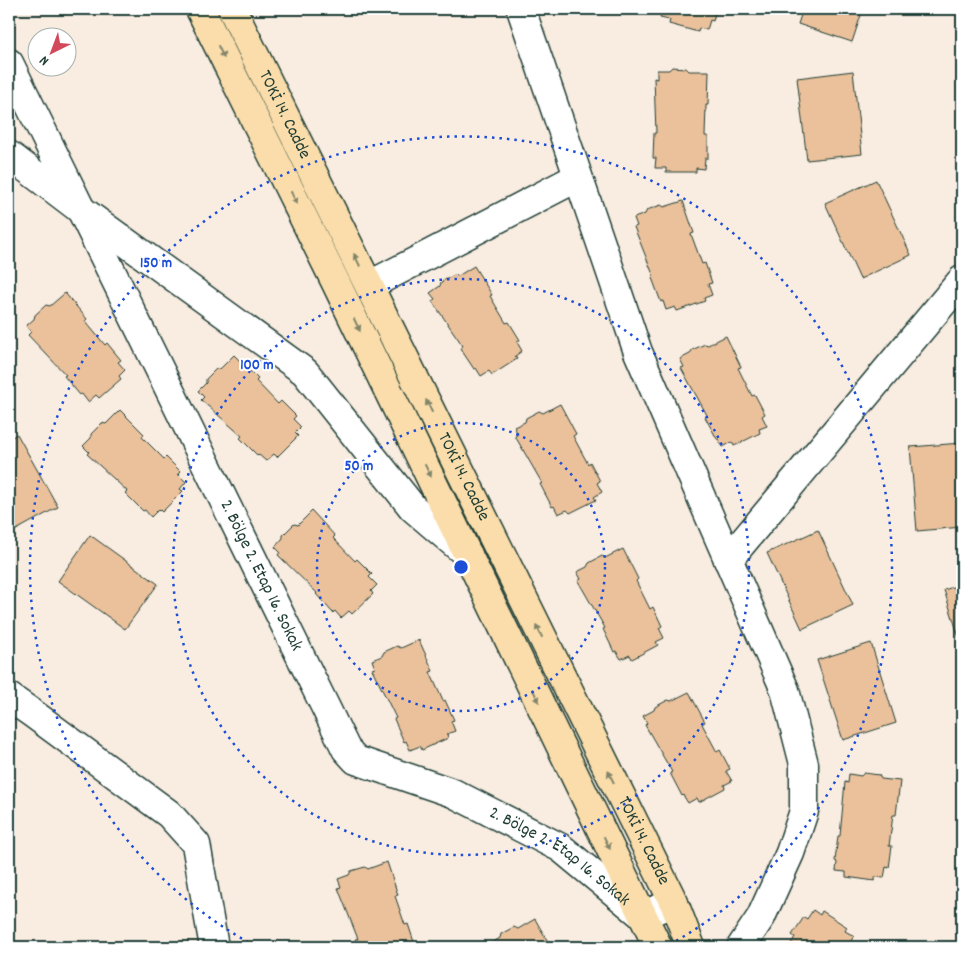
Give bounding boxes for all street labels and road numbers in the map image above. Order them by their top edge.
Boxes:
street label: TOKİ 14. Cadde [252,66,317,163]
street label: TOKİ 14. Cadde [431,428,496,525]
street label: 2. Bölge 2. Etap 16. Sokak [213,496,309,655]
street label: TOKİ 14. Cadde [611,792,676,889]
street label: 2. Bölge 2. Etap 16. Sokak [484,801,635,912]

